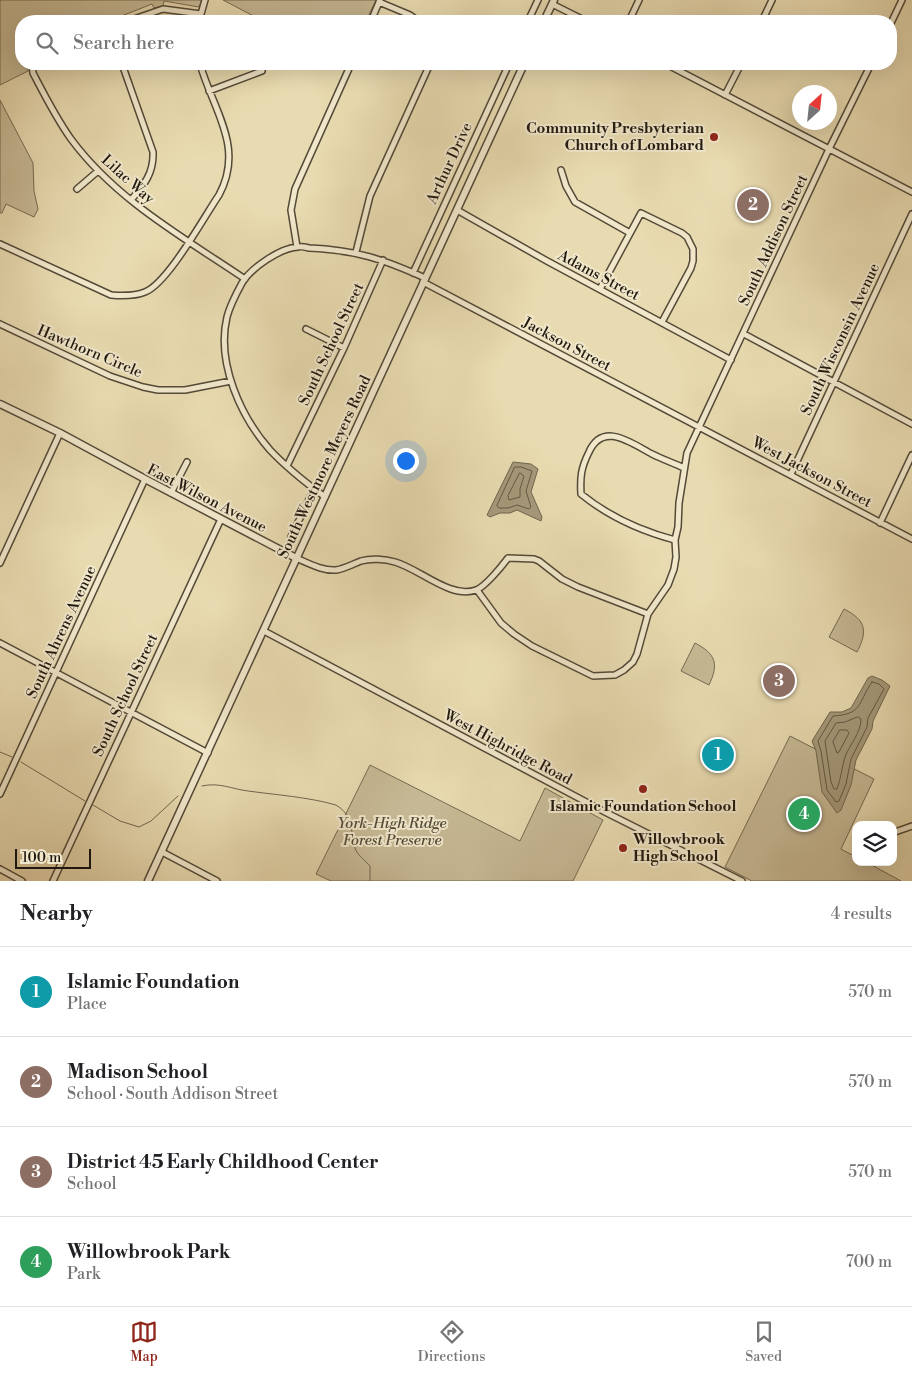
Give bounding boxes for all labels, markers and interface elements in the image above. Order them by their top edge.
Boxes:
search box [15,15,897,70]
icon: search [33,29,61,57]
text: Search here [73,31,174,55]
north arrow [792,85,837,130]
street label: Arthur Drive [422,119,477,208]
place label: Community Presbyterian Church of Lombard [526,119,705,155]
marker: Community Presbyterian Church of Lombard [708,131,720,143]
street label: Lilac Way [97,151,159,209]
street label: South Addison Street [735,171,813,309]
pin: 2 [737,186,769,224]
street label: Adams Street [554,246,643,305]
street label: South Wisconsin Avenue [797,260,884,418]
street label: South School Street [295,279,369,409]
street label: Jackson Street [518,313,615,376]
street label: Hawthorn Circle [34,321,145,382]
street label: South Westmore Meyers Road [274,372,376,562]
street label: West Jackson Street [748,432,876,512]
your location [393,448,419,474]
street label: East Wilson Avenue [144,460,270,537]
street label: South Ahrens Avenue [22,563,101,702]
street label: South School Street [89,630,163,760]
pin: 3 [763,662,795,700]
street label: West Highridge Road [440,705,575,789]
pin: 1 [702,736,734,774]
marker: Islamic Foundation School [637,783,649,795]
pin: 4 [788,795,820,833]
place label: Islamic Foundation School [550,797,736,816]
park label: York-High Ridge Forest Preserve [337,814,447,850]
map controls [852,821,897,866]
button: layers [852,821,897,866]
place label: Willowbrook High School [632,830,726,866]
marker: Willowbrook High School [617,842,629,854]
scale bar [15,846,91,869]
text: 100 m [22,849,61,867]
text: Nearby [20,901,93,927]
text: 4 results [831,904,892,924]
text: Islamic Foundation [67,970,240,994]
text: 1 [32,982,40,1002]
text: 570 m [848,982,892,1002]
text: Place [67,994,107,1014]
text: Madison School [67,1060,208,1084]
text: 2 [31,1072,41,1092]
text: 570 m [848,1072,892,1092]
text: School · South Addison Street [67,1084,278,1104]
text: District 45 Early Childhood Center [67,1150,379,1174]
text: 3 [31,1162,41,1182]
text: 570 m [848,1162,892,1182]
text: School [67,1174,116,1194]
text: Willowbrook Park [67,1240,230,1264]
text: 4 [31,1252,41,1272]
text: 700 m [846,1252,892,1272]
text: Park [67,1264,100,1284]
tab: Map [130,1318,158,1366]
tab: Directions [418,1318,485,1366]
tab: Saved [745,1318,782,1366]

